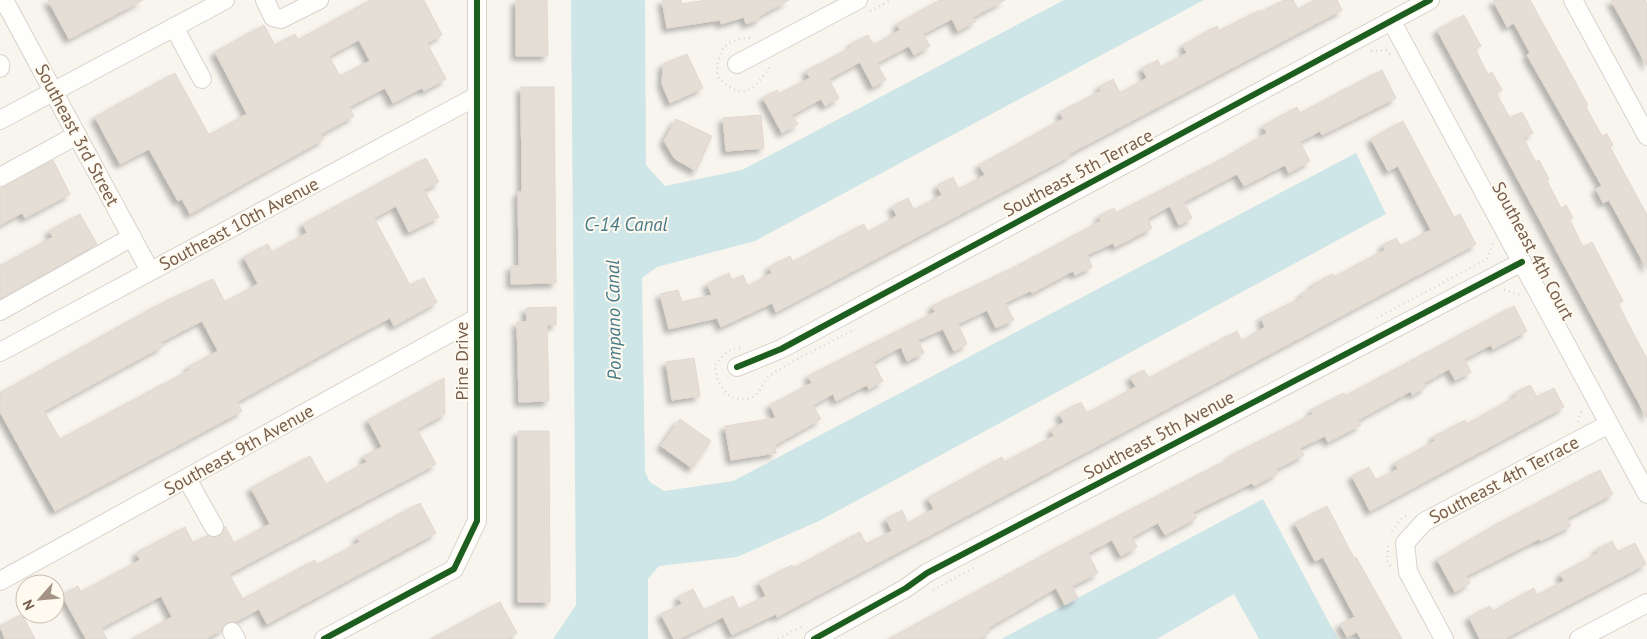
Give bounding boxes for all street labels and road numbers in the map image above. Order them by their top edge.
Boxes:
street label: Southeast 3rd Street [30,60,125,210]
street label: Southeast 5th Terrace [999,123,1157,222]
street label: Southeast 10th Avenue [155,172,322,275]
street label: Southeast 4th Court [1487,177,1580,324]
street label: Pine Drive [450,321,473,401]
street label: Southeast 5th Avenue [1079,385,1238,484]
street label: Southeast 9th Avenue [160,399,318,500]
street label: Southeast 4th Terrace [1425,430,1583,529]

